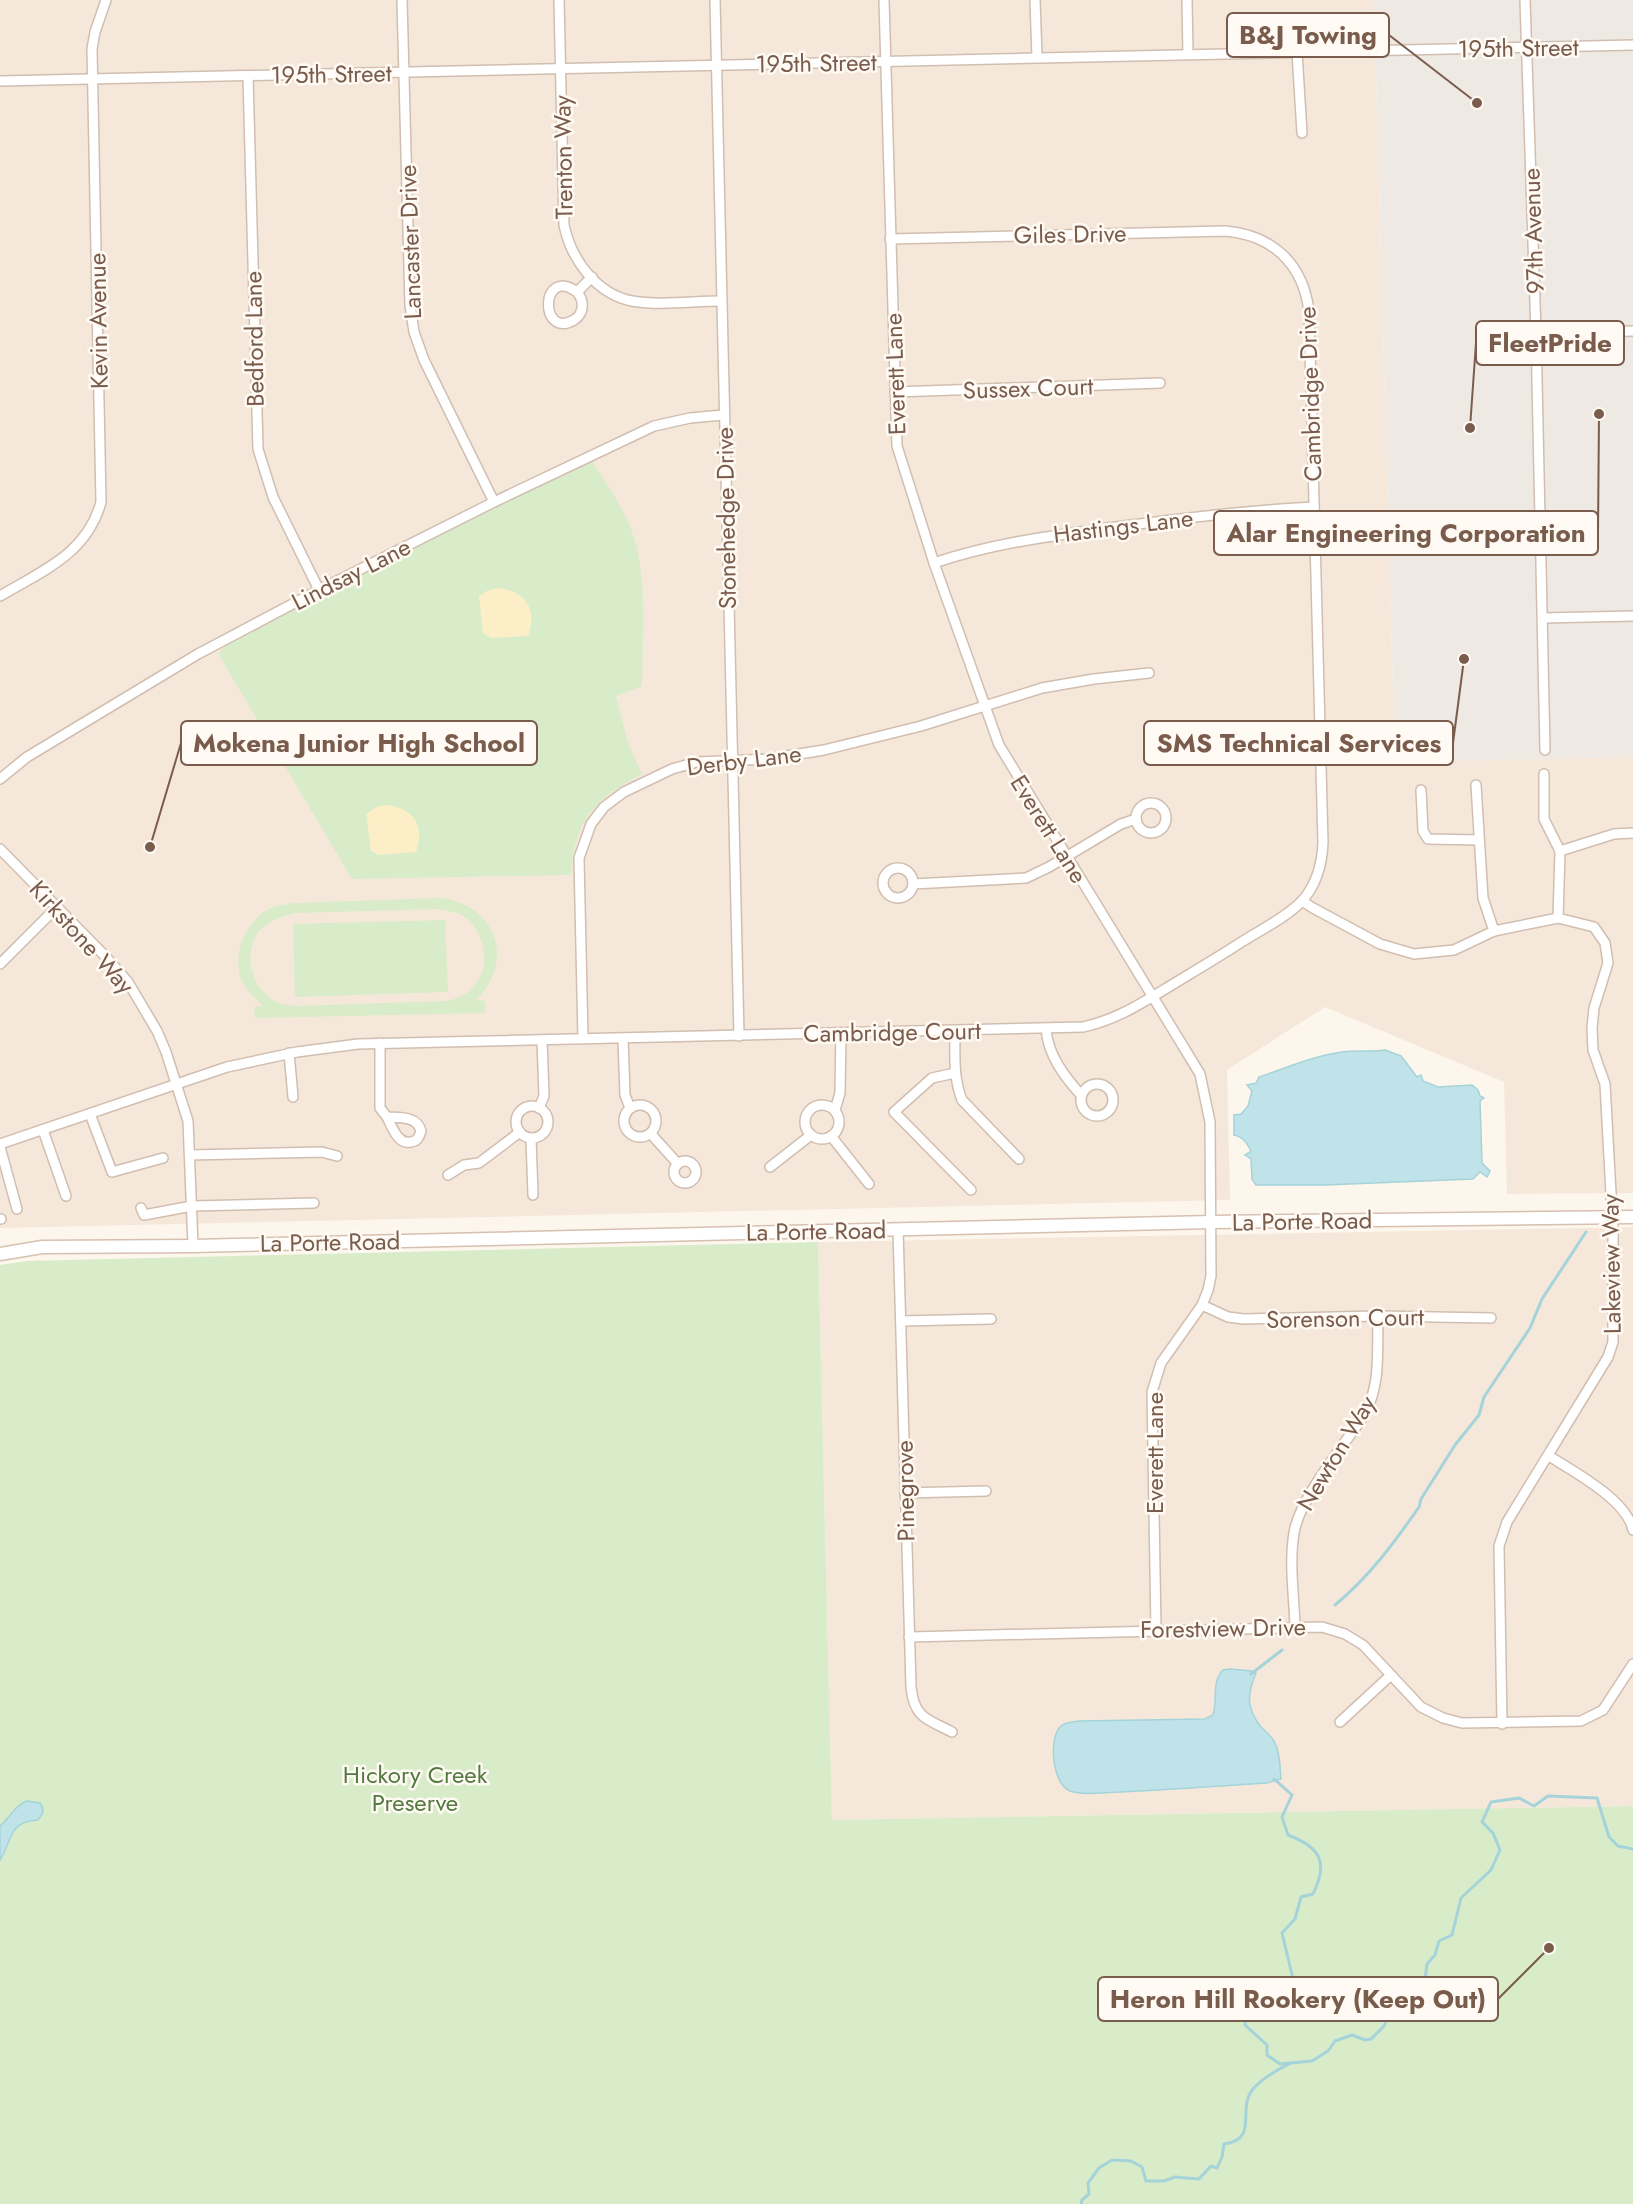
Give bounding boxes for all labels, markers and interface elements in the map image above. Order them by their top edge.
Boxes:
callout: B&J Towing [1227,13,1389,57]
text: B&J Towing [1239,16,1377,54]
street label: 195th Street [1457,29,1579,67]
street label: 195th Street [755,44,877,82]
street label: 195th Street [270,55,392,93]
street label: Trenton Way [544,94,582,219]
street label: Lancaster Drive [390,164,430,320]
street label: 97th Avenue [1513,167,1553,295]
street label: Giles Drive [1013,216,1127,252]
street label: Kevin Avenue [79,253,117,389]
street label: Bedford Lane [235,271,273,407]
street label: Cambridge Drive [1289,306,1331,482]
street label: Everett Lane [875,312,915,436]
callout: FleetPride [1476,321,1624,365]
text: FleetPride [1488,324,1612,362]
street label: Sussex Court [962,368,1094,408]
street label: Stonehedge Drive [707,427,745,609]
street label: Hastings Lane [1051,500,1195,552]
callout: Alar Engineering Corporation [1214,511,1598,555]
text: Alar Engineering Corporation [1225,514,1586,552]
street label: Lindsay Lane [285,529,417,619]
callout: Mokena Junior High School [181,721,537,765]
callout: SMS Technical Services [1144,721,1453,765]
text: Mokena Junior High School [193,724,525,762]
text: SMS Technical Services [1157,724,1442,762]
street label: Derby Lane [685,736,803,784]
street label: Everett Lane [1002,768,1096,890]
street label: Kirkstone Way [21,872,143,1002]
street label: Cambridge Court [803,1013,981,1051]
street label: Lakeview Way [1592,1193,1630,1334]
street label: La Porte Road [1232,1202,1372,1240]
street label: La Porte Road [746,1212,886,1250]
street label: La Porte Road [260,1223,400,1261]
street label: Sorenson Court [1266,1299,1424,1337]
street label: Newton Way [1288,1388,1384,1517]
street label: Everett Lane [1137,1392,1172,1514]
street label: Pinegrove [887,1440,923,1542]
street label: Forestview Drive [1140,1609,1306,1647]
park label: Hickory Creek Preserve [343,1757,488,1820]
callout: Heron Hill Rookery (Keep Out) [1098,1977,1498,2021]
text: Heron Hill Rookery (Keep Out) [1110,1980,1486,2018]

